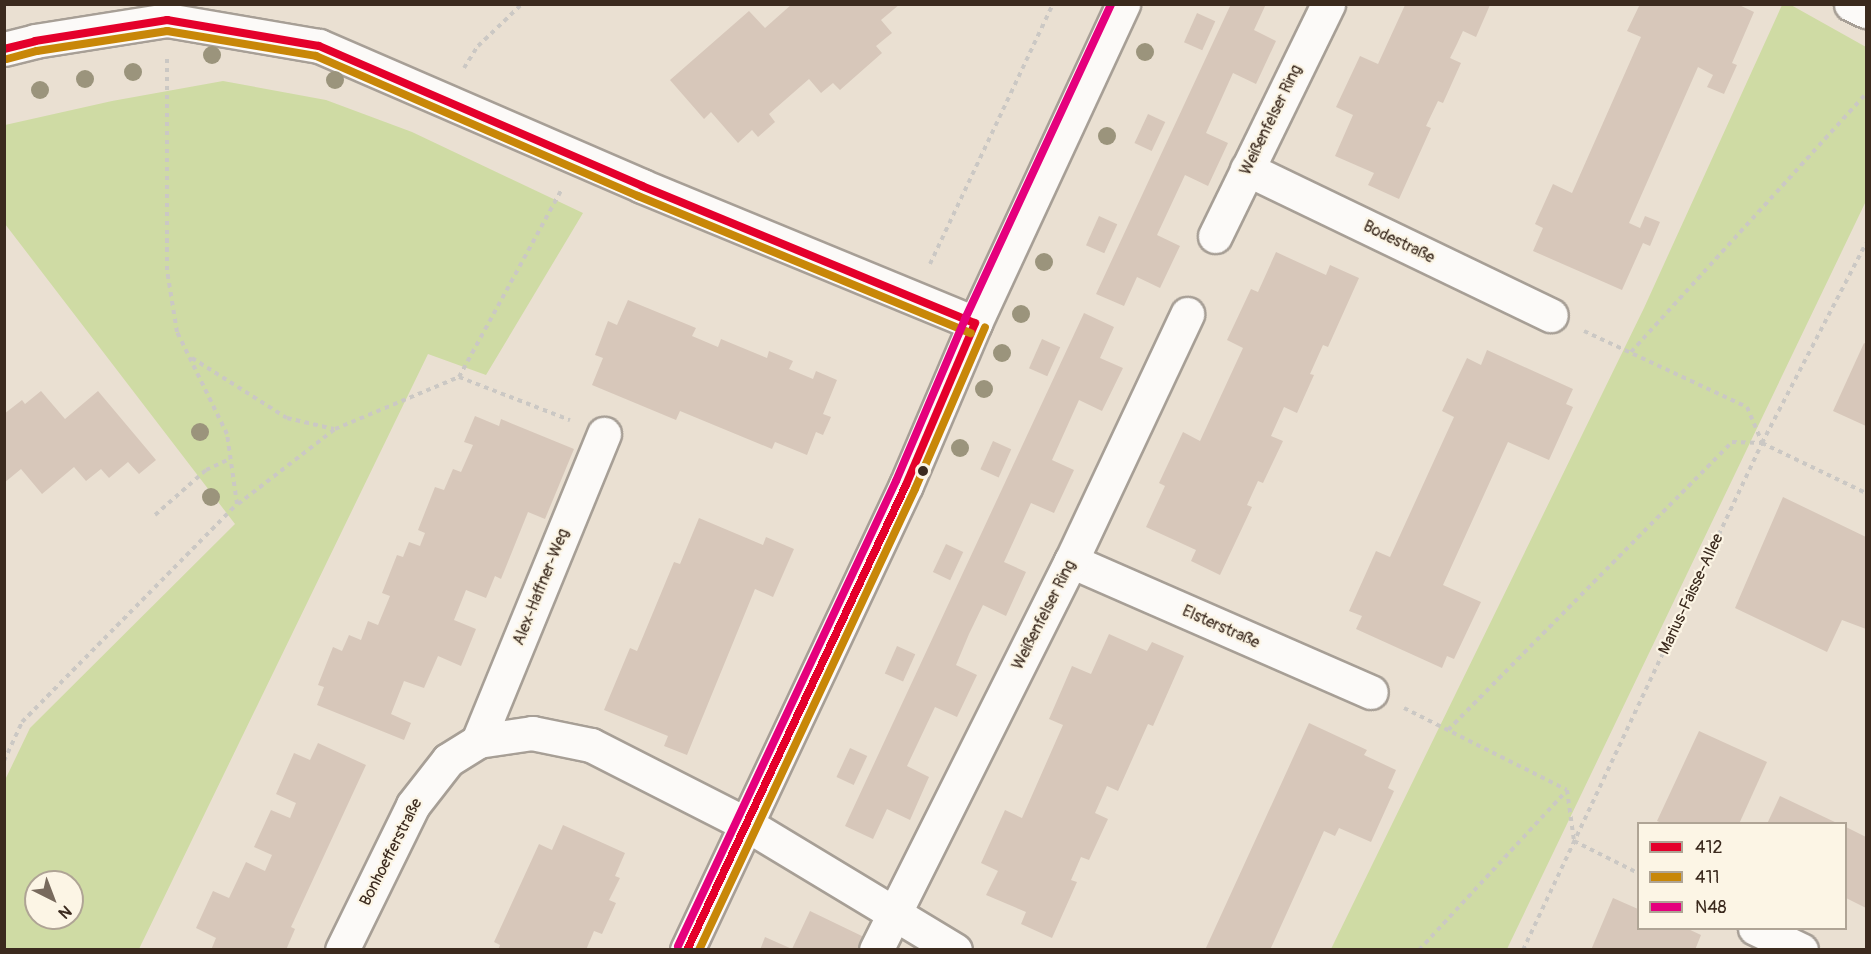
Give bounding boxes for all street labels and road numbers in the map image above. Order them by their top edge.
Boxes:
street label: Weißenfelser Ring [1236,62,1306,178]
street label: Bodestraße [1360,217,1438,267]
street label: Alex-Haffner-Weg [509,526,573,648]
street label: Marius-Faisse-Allee [1655,530,1727,658]
street label: Weißenfelser Ring [1008,557,1080,673]
street label: Elsterstraße [1179,601,1263,653]
street label: Bonhoefferstraße [356,795,426,909]

